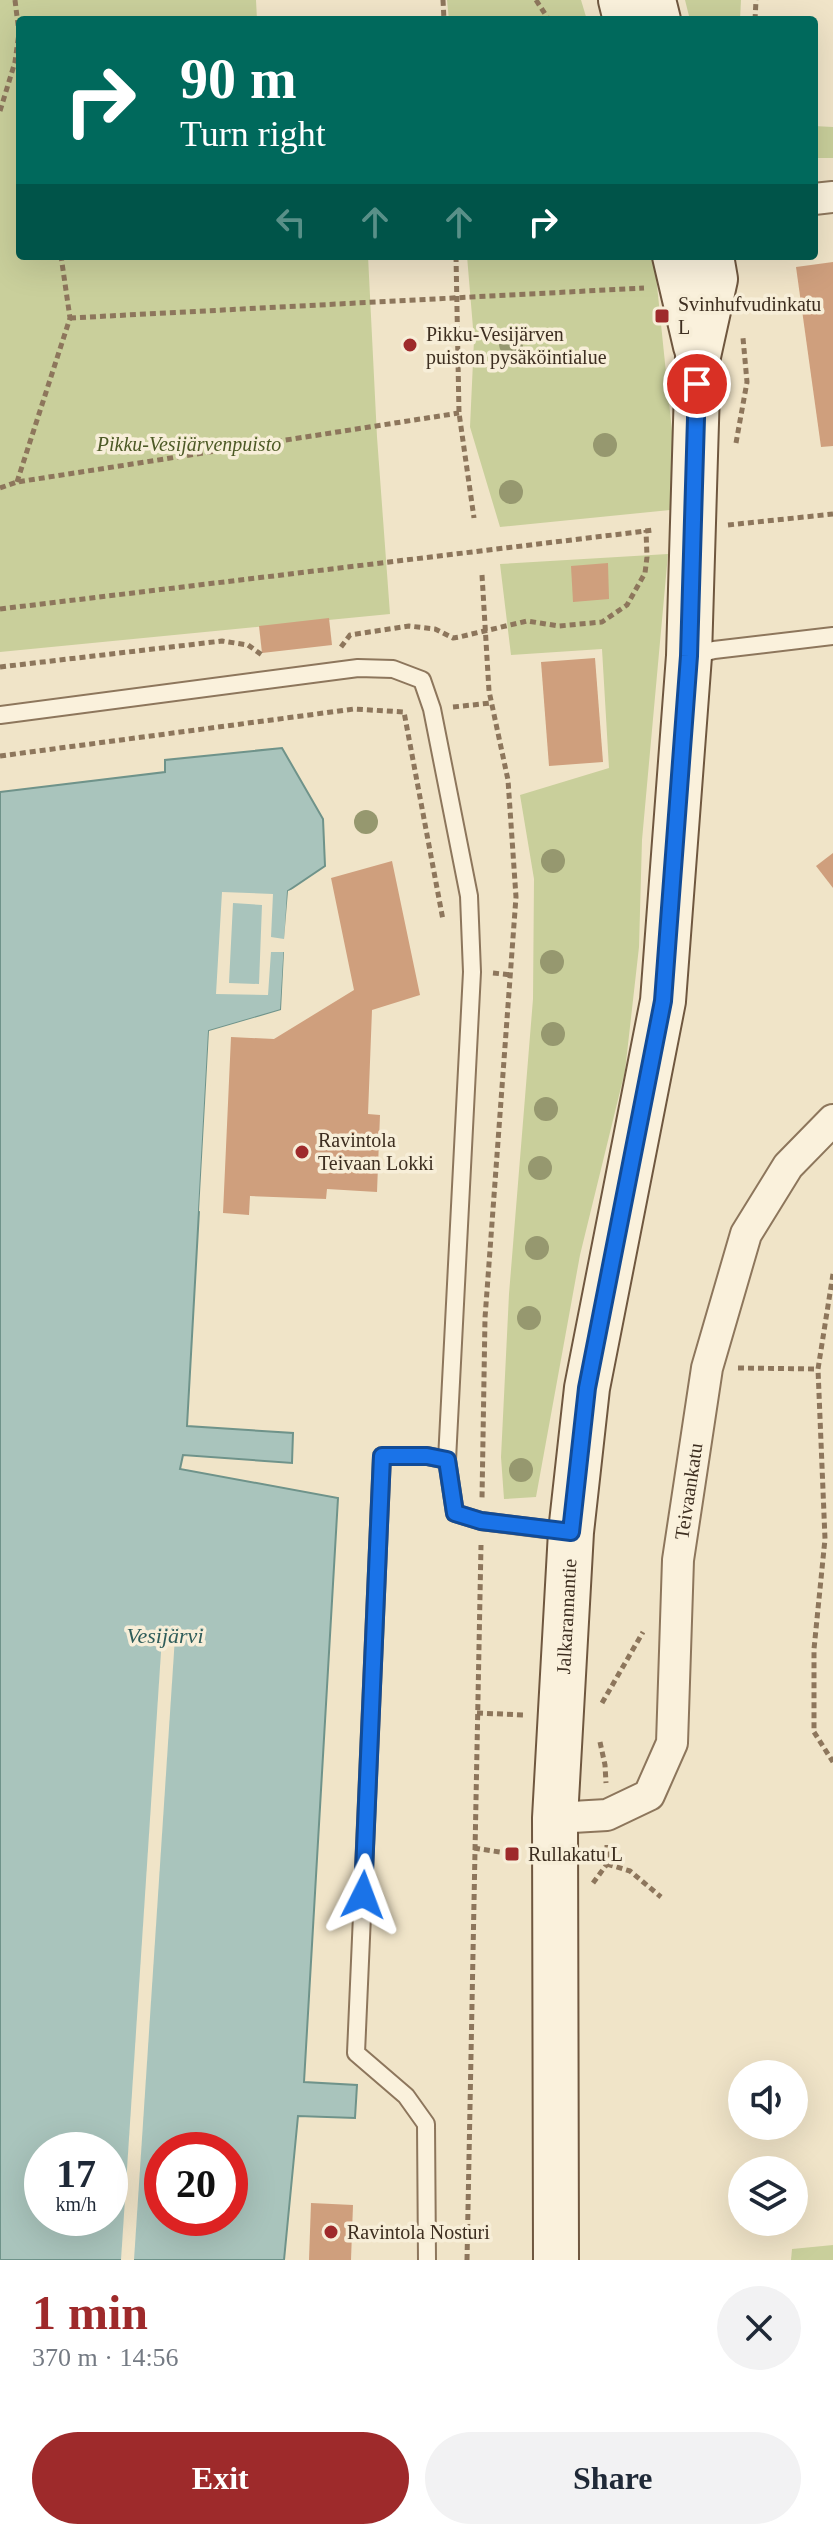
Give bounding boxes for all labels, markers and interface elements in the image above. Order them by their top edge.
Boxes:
icon: right [48,48,152,152]
text: 90 m [180,48,297,110]
text: Turn right [180,114,326,154]
icon: left [269,200,313,244]
icon: ahead [353,200,397,244]
icon: ahead [437,200,481,244]
icon: right [521,200,565,244]
place label: Svinhufvudinkatu L [678,293,821,338]
marker: Svinhufvudinkatu L [653,307,671,325]
place label: Pikku-Vesijärven puiston pysäköintialue [426,323,607,369]
marker: Pikku-Vesijärven puiston pysäköintialue [401,336,419,354]
pin [663,350,731,418]
icon: arrive [675,362,719,406]
park label: Pikku-Vesijärvenpuisto [96,433,281,456]
place label: Ravintola Teivaan Lokki [318,1129,434,1174]
marker: Ravintola Teivaan Lokki [293,1143,311,1161]
street label: Teivaankatu [670,1441,707,1541]
street label: Jalkarannantie [552,1558,581,1675]
water label: Vesijärvi [127,1623,204,1648]
place label: Rullakatu L [528,1843,623,1865]
marker: Rullakatu L [503,1845,521,1863]
position arrow [321,1853,405,1937]
map controls [728,2060,808,2236]
button: sound [728,2060,808,2140]
speed limit sign: 20 [144,2132,248,2236]
text: 17 [56,2151,96,2196]
button: layers [728,2156,808,2236]
text: km/h [55,2193,97,2215]
place label: Ravintola Nosturi [347,2221,490,2243]
marker: Ravintola Nosturi [322,2223,340,2241]
text: 1 min [32,2286,148,2339]
button: close [717,2286,801,2370]
text: 370 m · 14:56 [32,2343,179,2372]
button: Exit [32,2432,409,2524]
button: Share [425,2432,801,2524]

